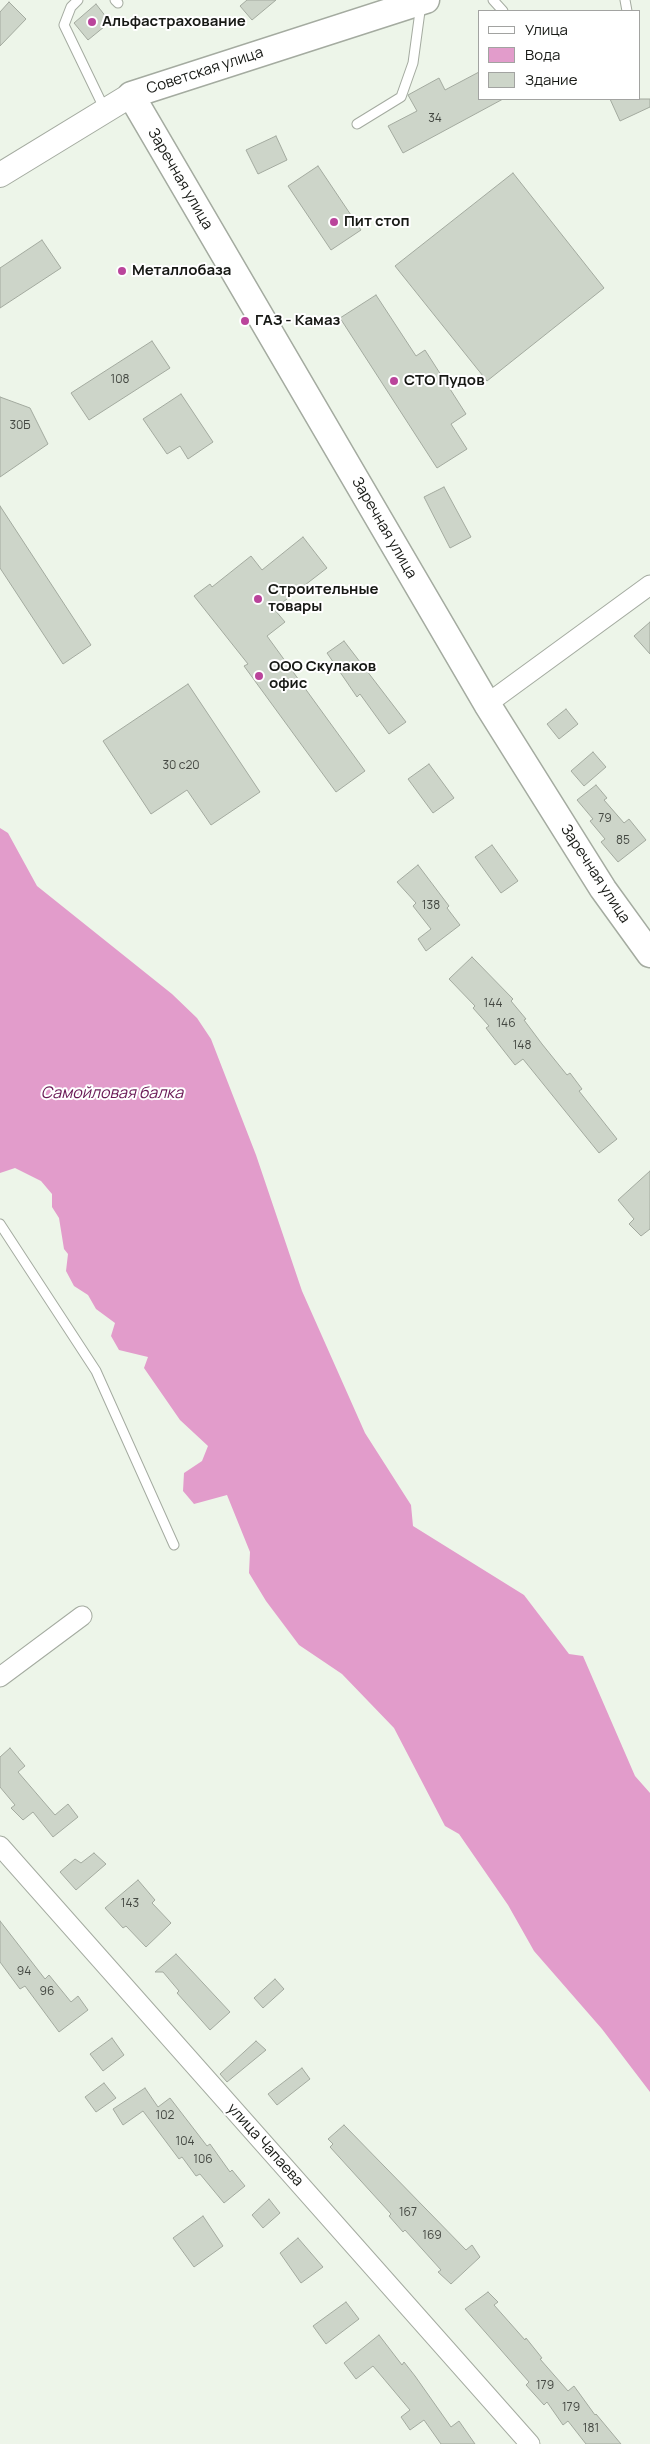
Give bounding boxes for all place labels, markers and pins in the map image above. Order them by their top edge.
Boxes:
place label: Альфастрахование [102,13,246,31]
marker: Альфастрахование [86,16,98,28]
place label: Пит стоп [344,213,410,231]
marker: Пит стоп [328,216,340,228]
place label: Металлобаза [132,262,232,280]
marker: Металлобаза [116,265,128,277]
place label: ГАЗ - Камаз [255,312,340,330]
marker: ГАЗ - Камаз [239,315,251,327]
place label: СТО Пудов [404,372,485,390]
marker: СТО Пудов [388,375,400,387]
place label: Строительные товары [268,581,379,616]
marker: Строительные товары [252,593,264,605]
place label: ООО Скулаков офис [269,658,376,693]
marker: ООО Скулаков офис [253,670,265,682]

